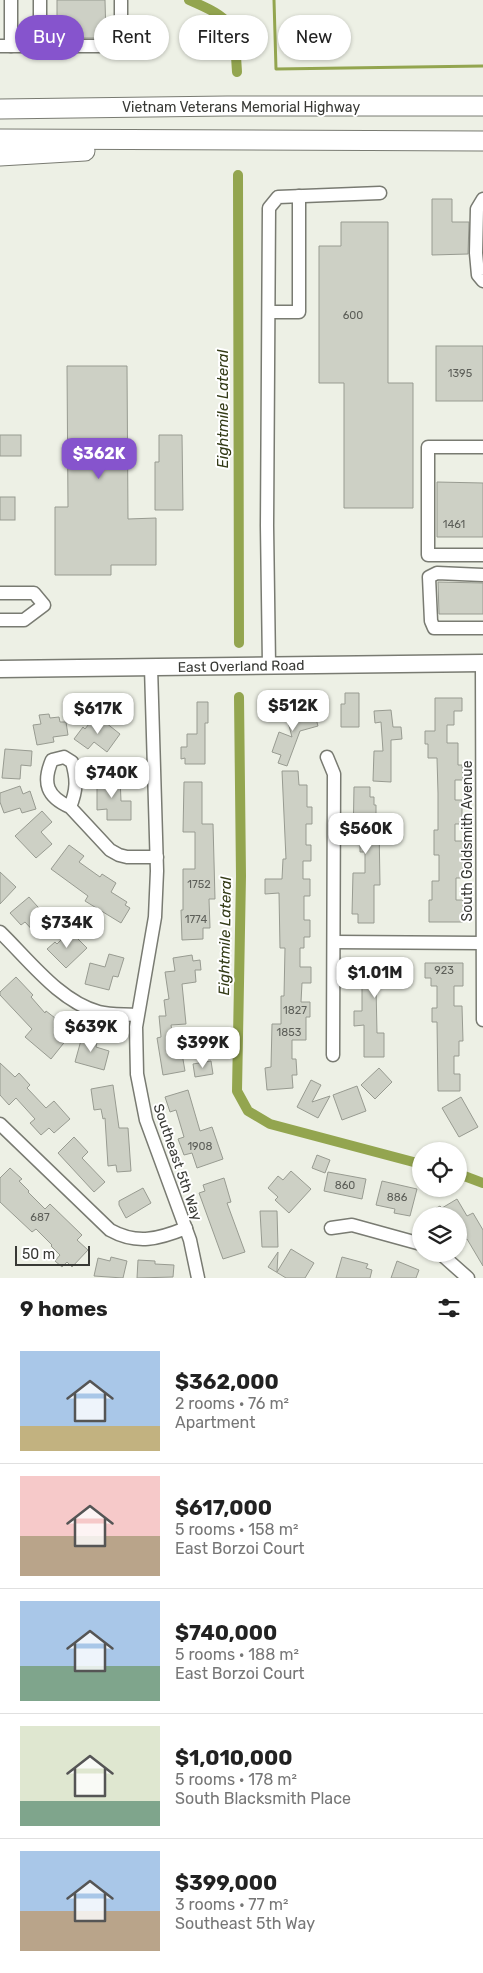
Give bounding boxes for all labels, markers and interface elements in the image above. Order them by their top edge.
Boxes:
chip: Buy [15,15,84,60]
chip: Rent [94,15,169,60]
chip: Filters [179,15,268,60]
chip: New [278,15,351,60]
street label: Vietnam Veterans Memorial Highway [122,99,360,116]
house number: 600 [343,309,363,322]
water label: Eightmile Lateral [214,349,232,468]
house number: 1395 [448,367,473,380]
pin: $362K [64,438,134,480]
text: $362K [73,444,125,463]
house number: 1461 [443,518,465,531]
street label: East Overland Road [177,657,305,676]
pin: $512K [258,690,328,732]
pin: $617K [63,692,133,735]
text: $512K [268,696,318,715]
text: $617K [74,699,122,718]
pin: $740K [77,756,147,799]
street label: South Goldsmith Avenue [459,760,476,921]
text: $740K [86,763,138,782]
pin: $560K [331,812,401,855]
text: $560K [340,819,392,838]
water label: Eightmile Lateral [215,876,235,995]
house number: 1752 [187,878,211,891]
pin: $734K [32,906,102,949]
text: $734K [41,913,93,932]
house number: 1774 [185,913,207,926]
pin: $1.01M [334,956,416,999]
text: $1.01M [347,963,403,982]
house number: 923 [434,964,454,977]
house number: 1827 [283,1004,307,1017]
pin: $639K [56,1010,126,1053]
text: $639K [65,1017,117,1036]
pin: $399K [168,1026,238,1069]
house number: 1853 [277,1026,302,1039]
text: $399K [177,1033,229,1052]
street label: Southeast 5th Way [150,1101,206,1223]
house number: 1908 [187,1140,213,1153]
map controls [412,1142,467,1262]
button: locate [412,1142,467,1197]
house number: 860 [335,1179,355,1192]
house number: 886 [387,1191,408,1204]
button: layers [412,1207,467,1262]
house number: 687 [30,1211,50,1224]
scale bar [15,1243,90,1266]
text: 50 m [22,1246,55,1263]
icon: filters [435,1294,463,1322]
text: 9 homes [20,1296,108,1321]
text: $362,000 [175,1369,279,1394]
icon: home [60,1371,120,1431]
text: 2 rooms · 76 m² [175,1394,289,1413]
text: Apartment [175,1413,255,1432]
text: $617,000 [175,1495,272,1520]
icon: home [60,1496,120,1556]
text: 5 rooms · 158 m² [175,1520,298,1539]
text: East Borzoi Court [175,1539,305,1558]
text: $740,000 [175,1620,277,1645]
icon: home [60,1621,120,1681]
text: 5 rooms · 188 m² [175,1645,299,1664]
text: East Borzoi Court [175,1664,305,1683]
text: $1,010,000 [175,1745,293,1770]
icon: home [60,1746,120,1806]
text: 5 rooms · 178 m² [175,1770,297,1789]
text: South Blacksmith Place [175,1789,351,1808]
text: $399,000 [175,1870,277,1895]
icon: home [60,1871,120,1931]
text: 3 rooms · 77 m² [175,1895,288,1914]
text: Southeast 5th Way [175,1914,315,1933]

